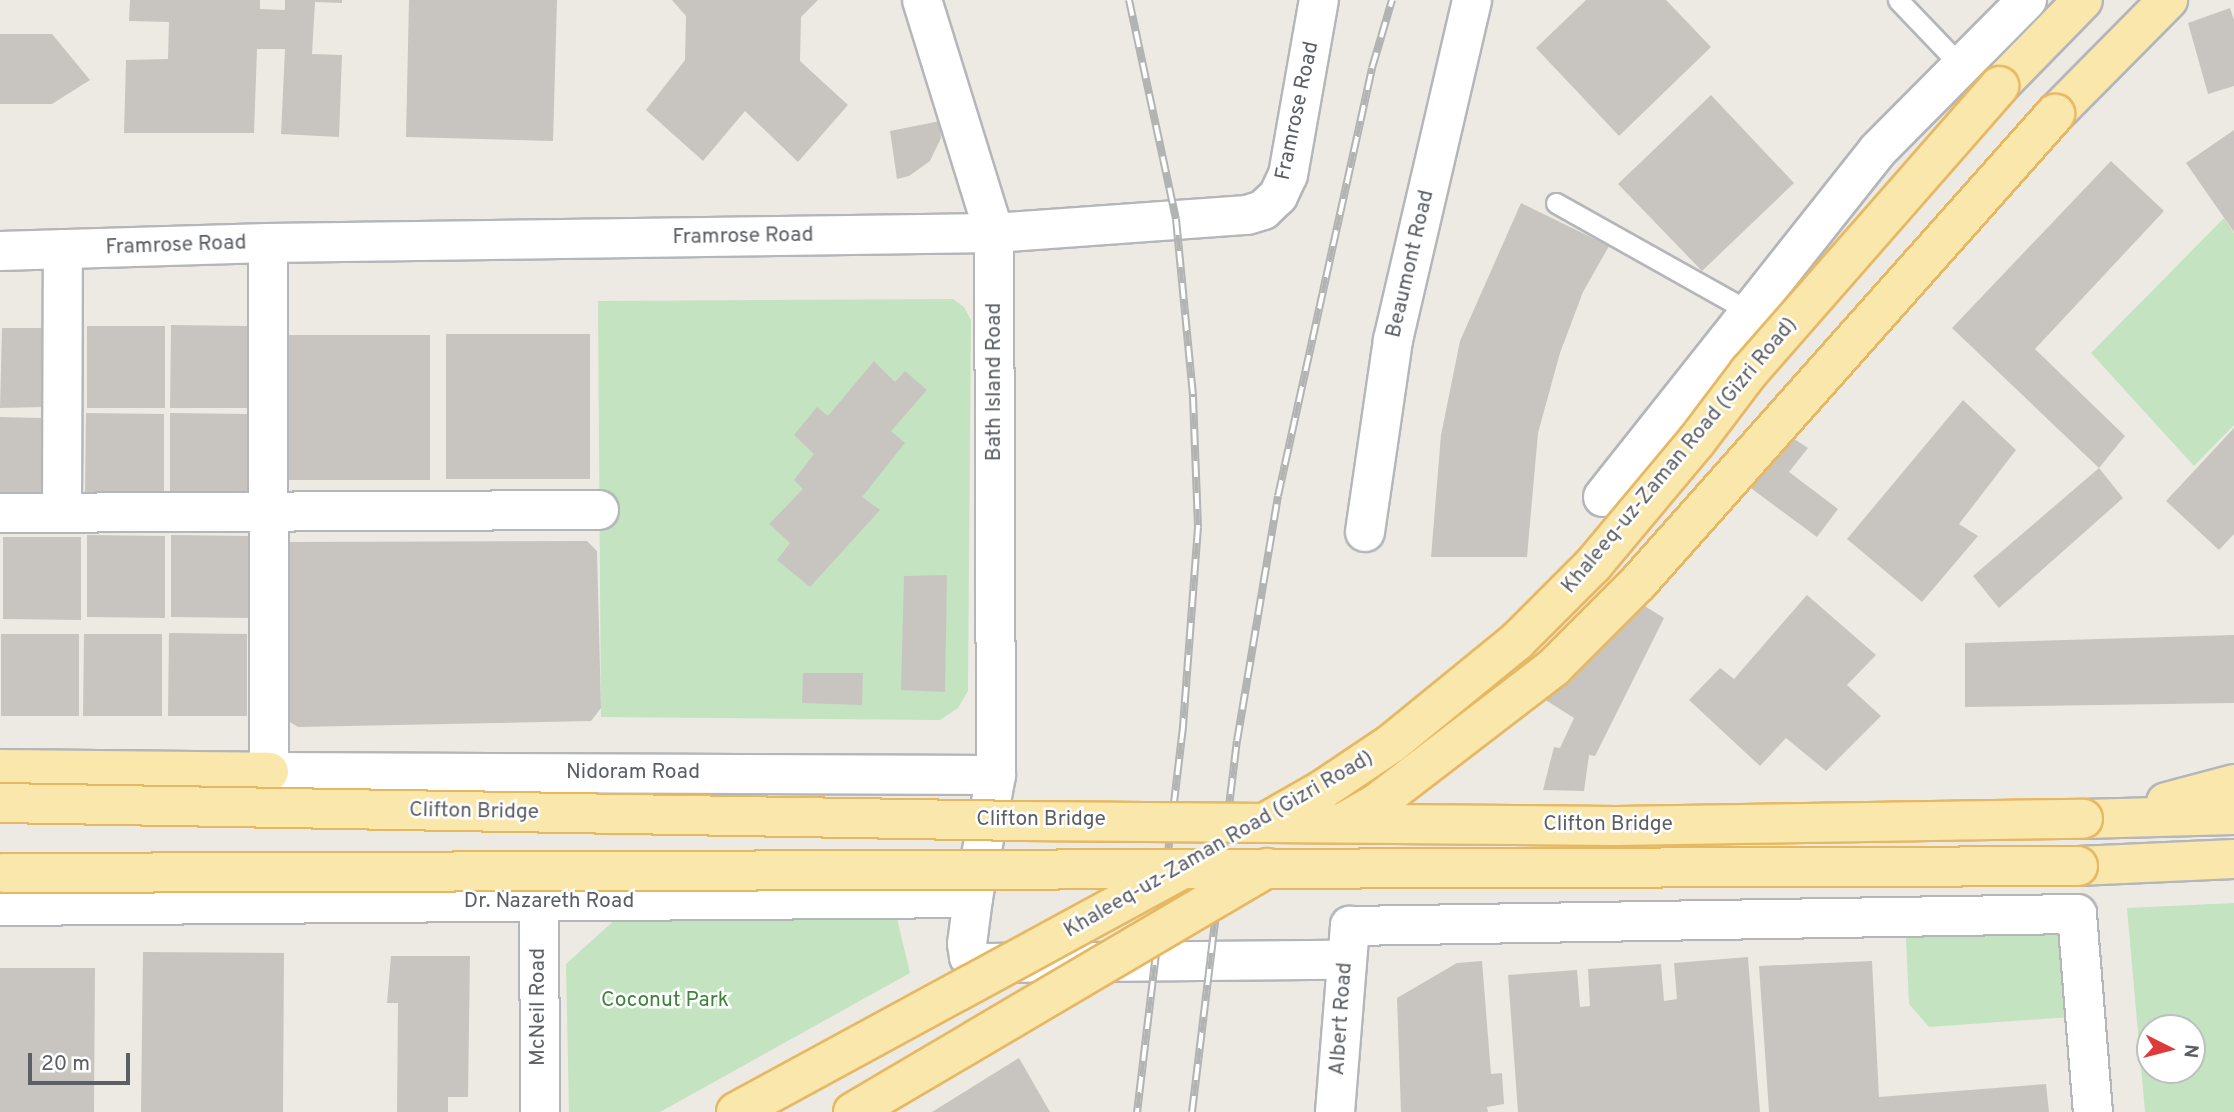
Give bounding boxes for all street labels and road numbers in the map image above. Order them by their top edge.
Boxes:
street label: Framrose Road [1271,39,1325,183]
street label: Beaumont Road [1382,188,1440,340]
street label: Framrose Road [672,223,814,251]
street label: Framrose Road [105,231,247,261]
street label: Bath Island Road [982,303,1008,461]
street label: Khaleeq-uz-Zaman Road (Gizri Road) [1557,313,1803,599]
street label: Khaleeq-uz-Zaman Road (Gizri Road) [1060,746,1378,944]
street label: Nidoram Road [566,760,700,786]
street label: Clifton Bridge [409,798,539,826]
street label: Clifton Bridge [976,807,1106,833]
street label: Clifton Bridge [1543,812,1673,838]
street label: Dr. Nazareth Road [464,889,634,915]
street label: McNeil Road [526,948,552,1066]
street label: Albert Road [1325,962,1359,1076]

